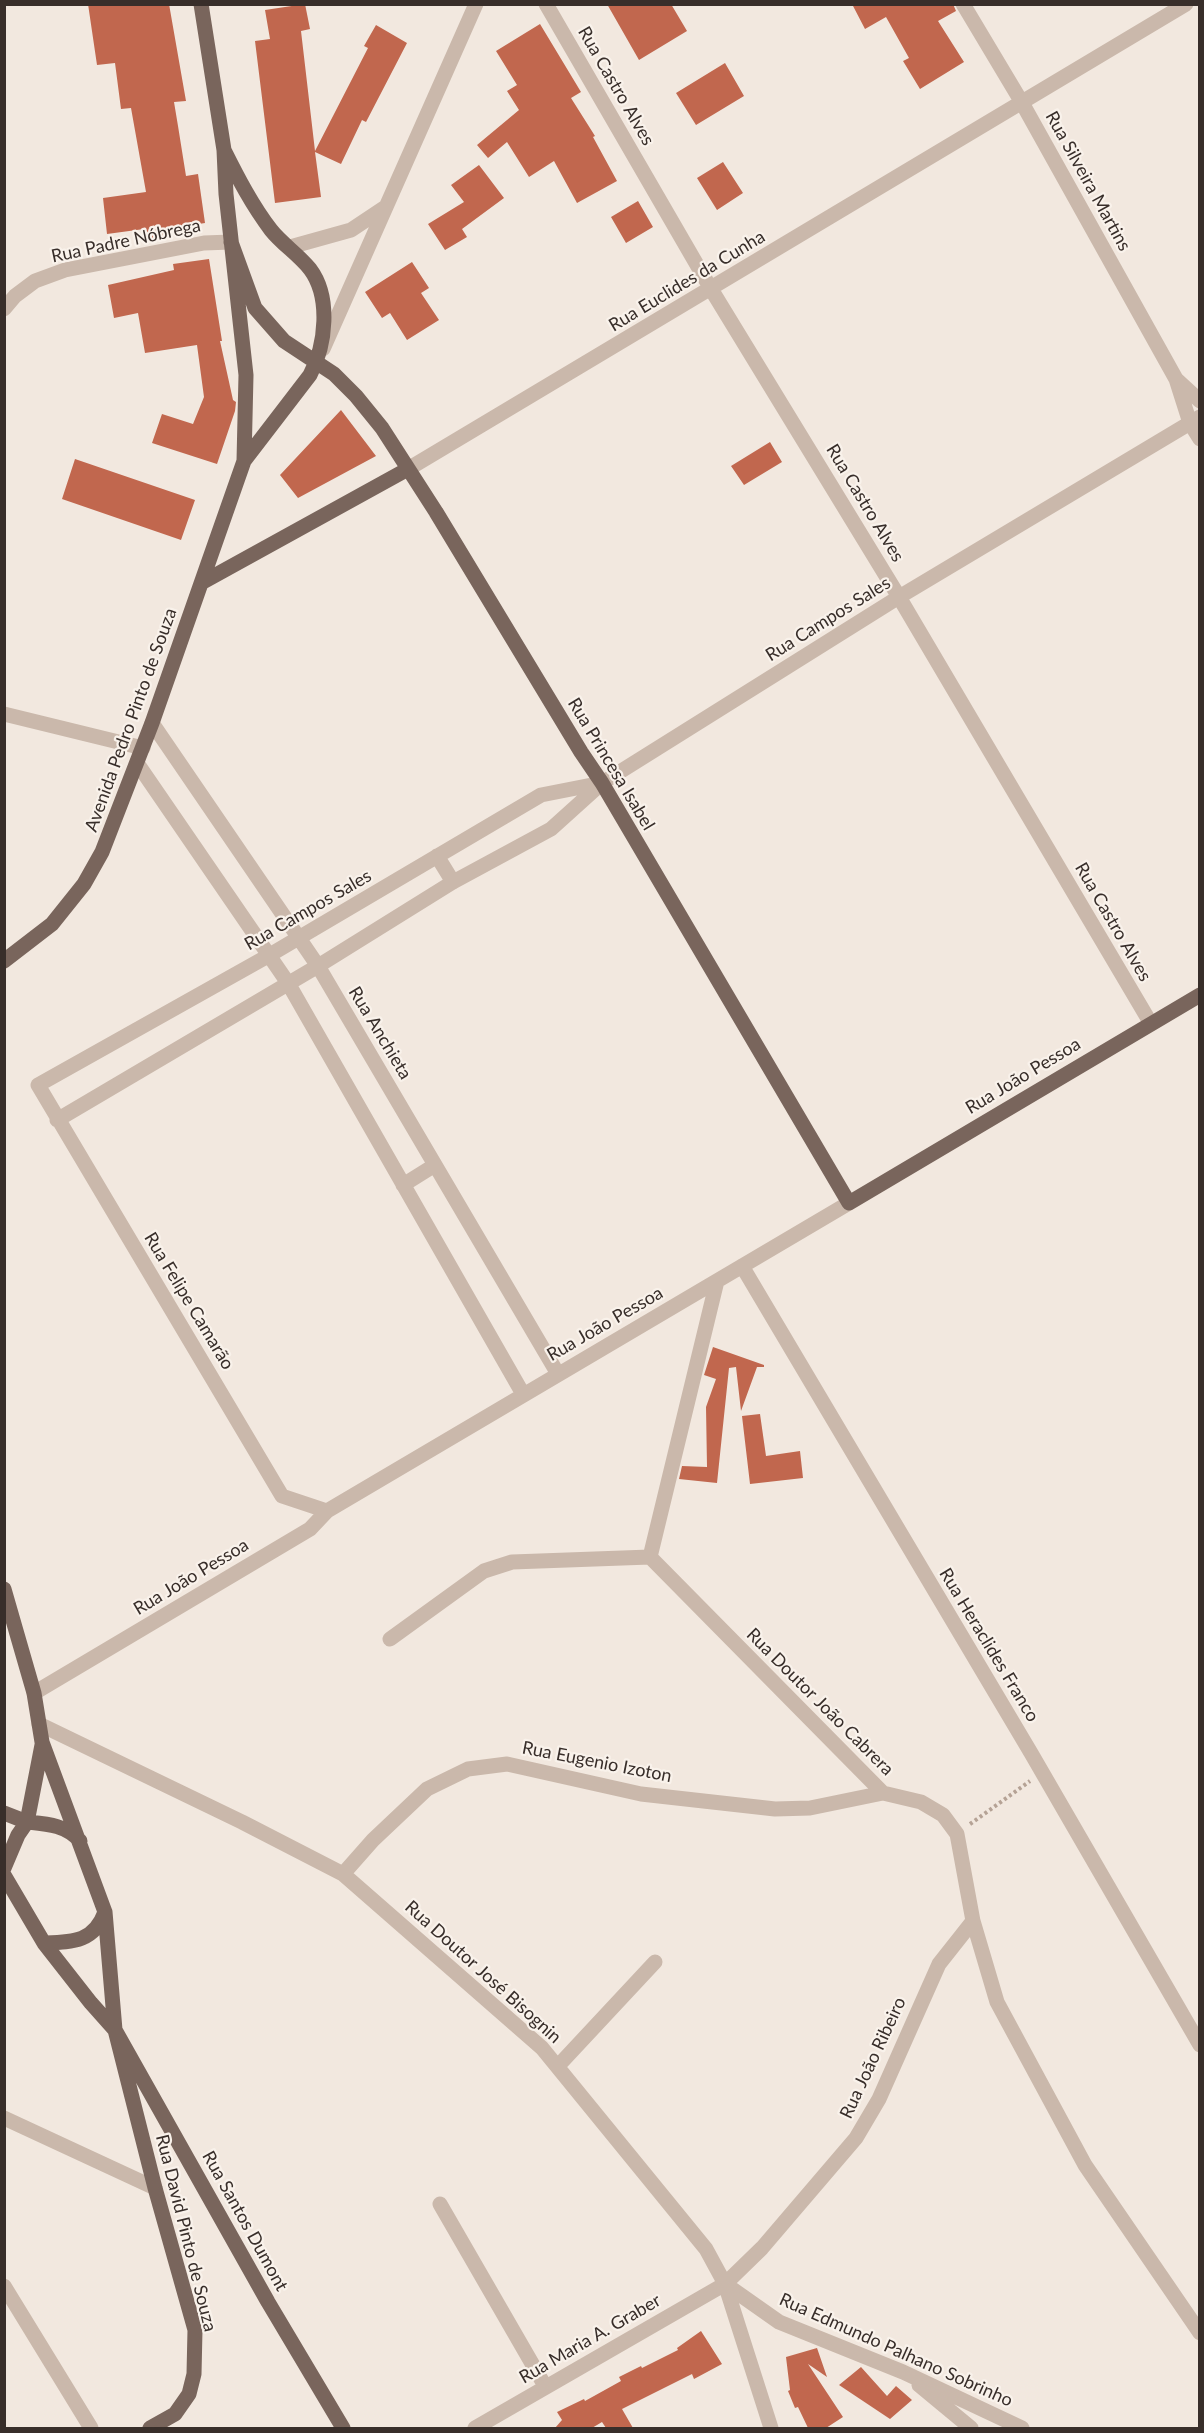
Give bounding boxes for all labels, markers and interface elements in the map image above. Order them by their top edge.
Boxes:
street label: Rua Castro Alves [573,23,659,149]
street label: Rua Silveira Martins [1041,107,1135,255]
street label: Rua Padre Nóbrega [49,215,203,267]
street label: Rua Euclides da Cunha [605,226,769,336]
street label: Rua Castro Alves [821,440,909,566]
street label: Rua Campos Sales [762,572,894,666]
street label: Avenida Pedro Pinto de Souza [80,605,182,835]
street label: Rua Princesa Isabel [563,694,659,834]
street label: Rua Castro Alves [1070,859,1156,985]
street label: Rua Campos Sales [241,865,375,955]
street label: Rua Anchieta [344,983,416,1083]
street label: Rua João Pessoa [962,1033,1084,1119]
street label: Rua Felipe Camarão [139,1228,239,1374]
street label: Rua João Pessoa [543,1282,667,1366]
street label: Rua João Pessoa [130,1534,252,1620]
street label: Rua Heraclides Franco [935,1564,1043,1726]
street label: Rua Doutor João Cabrera [742,1624,898,1780]
street label: Rua Eugenio Izoton [520,1737,674,1787]
street label: Rua Doutor José Bisognin [400,1896,566,2048]
street label: Rua João Ribeiro [835,1994,911,2122]
street label: Rua David Pinto de Souza [151,2132,221,2334]
street label: Rua Santos Dumont [198,2147,292,2295]
street label: Rua Edmundo Palhano Sobrinho [776,2289,1016,2411]
street label: Rua Maria A. Graber [515,2290,665,2388]

